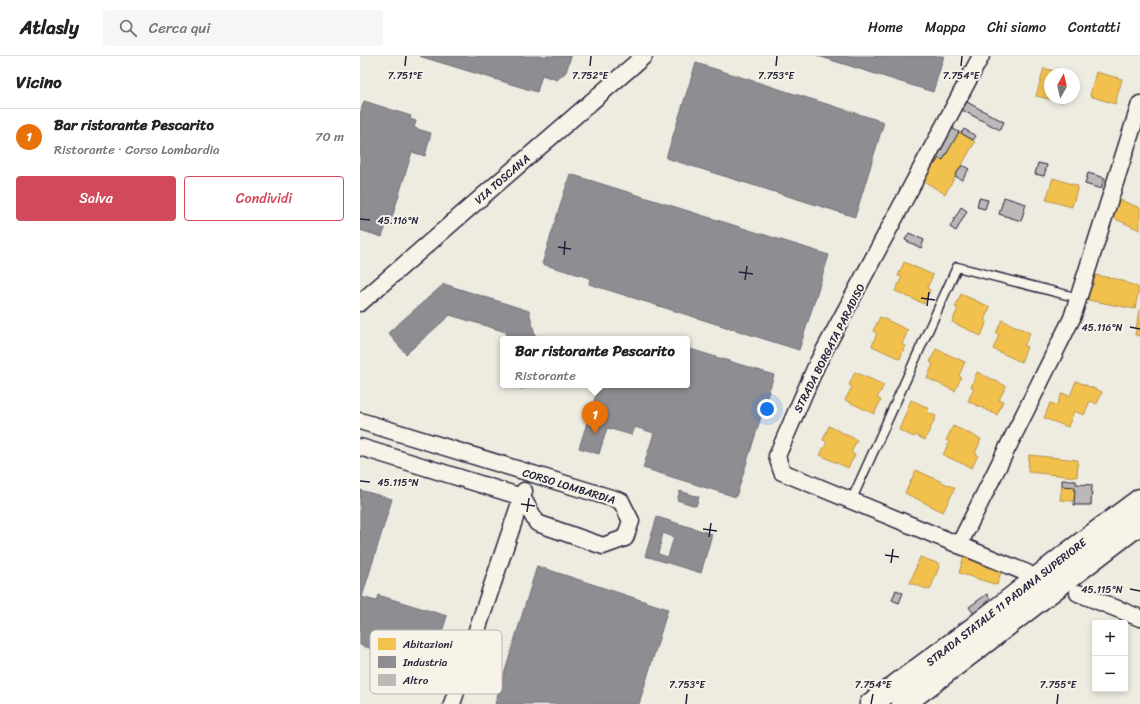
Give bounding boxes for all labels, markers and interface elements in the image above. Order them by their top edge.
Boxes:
search box [103,10,383,46]
text: Atlasly [20,11,79,44]
text: Cerca qui [149,15,210,41]
text: Home [868,15,903,40]
text: Mappa [925,15,965,40]
text: Chi siamo [987,15,1046,40]
text: Contatti [1068,15,1120,40]
icon: search [117,17,139,39]
text: Vicino [16,67,62,97]
text: 7.751°E [388,67,424,85]
text: 7.752°E [572,67,610,85]
text: 7.753°E [758,67,795,85]
text: 7.754°E [943,67,981,85]
north arrow [1044,68,1080,104]
text: Bar ristorante Pescarito [54,112,214,138]
text: 1 [26,125,32,148]
text: 70 m [315,125,344,148]
text: Ristorante · Corso Lombardia [54,138,220,161]
street label: VIA TOSCANA [470,150,534,209]
button: Salva [16,176,176,221]
button: Condividi [184,176,344,221]
text: 45.116°N [378,212,418,230]
street label: STRADA BORGATA PARADISO [789,280,870,416]
text: 45.116°N [1082,319,1122,337]
popup [500,336,690,388]
text: Bar ristorante Pescarito [515,338,675,364]
text: Ristorante [515,364,576,387]
your location [757,399,777,419]
pin: 1 [582,401,608,434]
street label: CORSO LOMBARDIA [520,463,618,510]
text: 45.115°N [377,474,419,492]
street label: STRADA STATALE 11 PADANA SUPERIORE [922,533,1091,671]
text: 45.115°N [1081,581,1123,599]
map controls [1092,620,1128,692]
button: + [1092,620,1128,656]
legend [370,630,502,694]
text: Abitazioni [402,635,453,654]
text: Industria [402,653,448,672]
button: − [1092,656,1128,692]
text: Altro [402,671,429,690]
text: 7.753°E [669,676,706,694]
text: 7.754°E [855,676,893,694]
text: 7.755°E [1040,676,1078,694]

